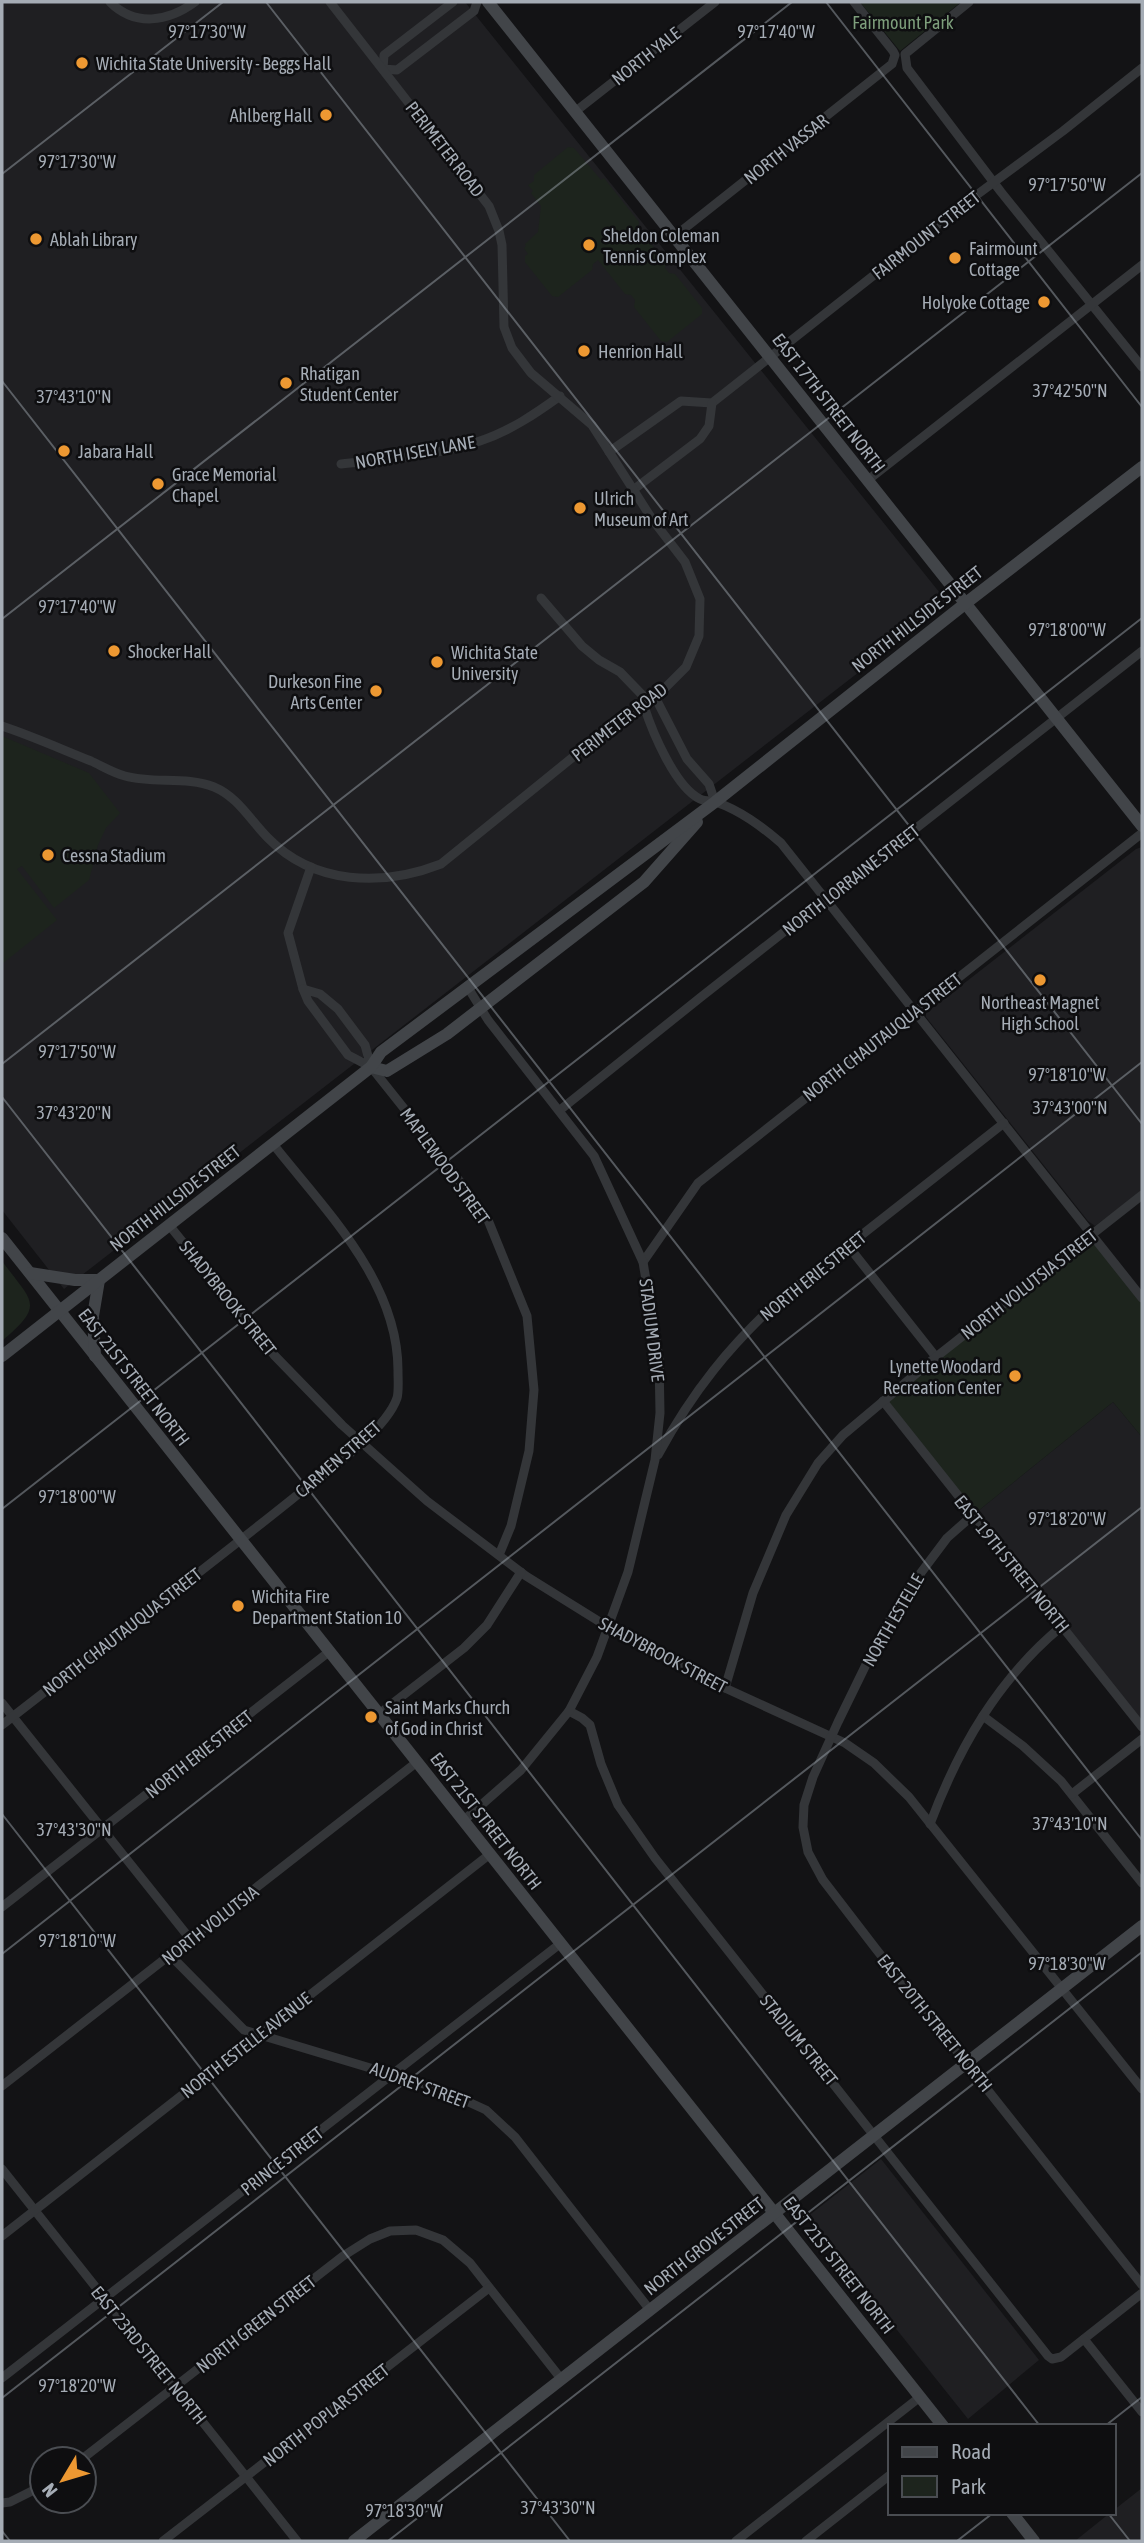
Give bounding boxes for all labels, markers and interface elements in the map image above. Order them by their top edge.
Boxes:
park label: Fairmount Park [852,12,954,33]
text: 97°17'30"W [168,21,246,42]
text: 97°17'40"W [737,21,815,42]
street label: NORTH YALE [607,22,685,89]
place label: Wichita State University - Beggs Hall [96,53,331,74]
marker: Wichita State University - Beggs Hall [74,55,90,71]
street label: PERIMETER ROAD [401,97,489,201]
place label: Ahlberg Hall [230,105,312,126]
marker: Ahlberg Hall [318,107,334,123]
street label: NORTH VASSAR [740,110,832,188]
text: 97°17'30"W [38,151,116,172]
text: 97°17'50"W [1028,174,1106,195]
street label: FAIRMOUNT STREET [868,186,984,284]
place label: Sheldon Coleman Tennis Complex [603,225,720,267]
place label: Ablah Library [50,229,137,250]
marker: Ablah Library [28,231,44,247]
marker: Sheldon Coleman Tennis Complex [581,237,597,253]
place label: Fairmount Cottage [969,238,1038,280]
marker: Fairmount Cottage [947,250,963,266]
place label: Holyoke Cottage [922,292,1030,313]
marker: Holyoke Cottage [1036,294,1052,310]
street label: EAST 17TH STREET NORTH [768,329,890,477]
place label: Henrion Hall [598,341,683,362]
marker: Henrion Hall [576,343,592,359]
place label: Rhatigan Student Center [300,363,399,405]
marker: Rhatigan Student Center [278,375,294,391]
text: 37°42'50"N [1032,380,1108,401]
text: 37°43'10"N [36,386,112,407]
street label: NORTH ISELY LANE [354,431,477,473]
place label: Jabara Hall [78,441,153,462]
marker: Jabara Hall [56,443,72,459]
place label: Grace Memorial Chapel [172,464,277,506]
marker: Grace Memorial Chapel [150,476,166,492]
place label: Ulrich Museum of Art [594,488,688,530]
marker: Ulrich Museum of Art [572,500,588,516]
street label: NORTH HILLSIDE STREET [847,561,987,677]
text: 97°17'40"W [38,596,116,617]
text: 97°18'00"W [1028,619,1106,640]
place label: Shocker Hall [128,641,212,662]
place label: Wichita State University [451,642,538,684]
marker: Shocker Hall [106,643,122,659]
marker: Wichita State University [429,654,445,670]
place label: Durkeson Fine Arts Center [268,671,363,713]
street label: PERIMETER ROAD [567,678,671,766]
marker: Durkeson Fine Arts Center [368,683,384,699]
street label: NORTH LORRAINE STREET [778,820,924,940]
place label: Cessna Stadium [62,845,166,866]
marker: Cessna Stadium [40,847,56,863]
street label: NORTH CHAUTAUQUA STREET [798,968,966,1106]
marker: Northeast Magnet High School [1032,972,1048,988]
place label: Northeast Magnet High School [981,992,1099,1034]
text: 97°17'50"W [38,1041,116,1062]
text: 97°18'10"W [1028,1064,1106,1085]
text: 37°43'00"N [1032,1097,1108,1118]
text: 37°43'20"N [36,1102,112,1123]
street label: MAPLEWOOD STREET [396,1104,494,1228]
street label: NORTH HILLSIDE STREET [105,1140,245,1256]
street label: NORTH VOLUTSIA STREET [957,1224,1101,1344]
street label: NORTH ERIE STREET [756,1227,870,1325]
street label: SHADYBROOK STREET [175,1236,281,1360]
street label: STADIUM DRIVE [635,1277,669,1383]
street label: EAST 21ST STREET NORTH [74,1304,194,1450]
place label: Lynette Woodard Recreation Center [883,1356,1002,1398]
marker: Lynette Woodard Recreation Center [1007,1368,1023,1384]
street label: CARMEN STREET [291,1416,385,1502]
text: 97°18'00"W [38,1486,116,1507]
street label: EAST 19TH STREET NORTH [950,1491,1074,1637]
text: 97°18'20"W [1028,1508,1106,1529]
street label: NORTH CHAUTAUQUA STREET [38,1563,206,1701]
street label: NORTH ESTELLE [858,1570,928,1670]
place label: Wichita Fire Department Station 10 [252,1586,402,1628]
marker: Wichita Fire Department Station 10 [230,1598,246,1614]
street label: SHADYBROOK STREET [595,1612,731,1698]
place label: Saint Marks Church of God in Christ [385,1697,510,1739]
street label: NORTH ERIE STREET [141,1706,257,1802]
marker: Saint Marks Church of God in Christ [363,1709,379,1725]
street label: EAST 21ST STREET NORTH [426,1748,546,1894]
text: 37°43'10"N [1032,1813,1108,1834]
text: 37°43'30"N [36,1819,112,1840]
street label: NORTH VOLUTSIA [158,1881,263,1969]
text: 97°18'10"W [38,1930,116,1951]
street label: EAST 20TH STREET NORTH [873,1950,997,2096]
text: 97°18'30"W [1028,1953,1106,1974]
street label: NORTH ESTELLE AVENUE [177,1987,316,2102]
street label: STADIUM STREET [756,1990,842,2090]
street label: AUDREY STREET [367,2057,473,2113]
street label: PRINCE STREET [237,2122,328,2200]
street label: EAST 21ST STREET NORTH [779,2192,899,2338]
street label: NORTH GROVE STREET [640,2193,768,2299]
street label: NORTH GREEN STREET [192,2271,320,2377]
street label: EAST 23RD STREET NORTH [87,2282,211,2428]
street label: NORTH POPLAR STREET [259,2359,393,2471]
text: 97°18'20"W [38,2375,116,2396]
legend [888,2424,1116,2515]
text: Road [951,2439,991,2463]
north arrow [28,2445,98,2515]
text: Park [951,2474,986,2498]
text: N [37,2479,62,2502]
text: 37°43'30"N [520,2497,596,2518]
text: 97°18'30"W [365,2500,443,2521]

